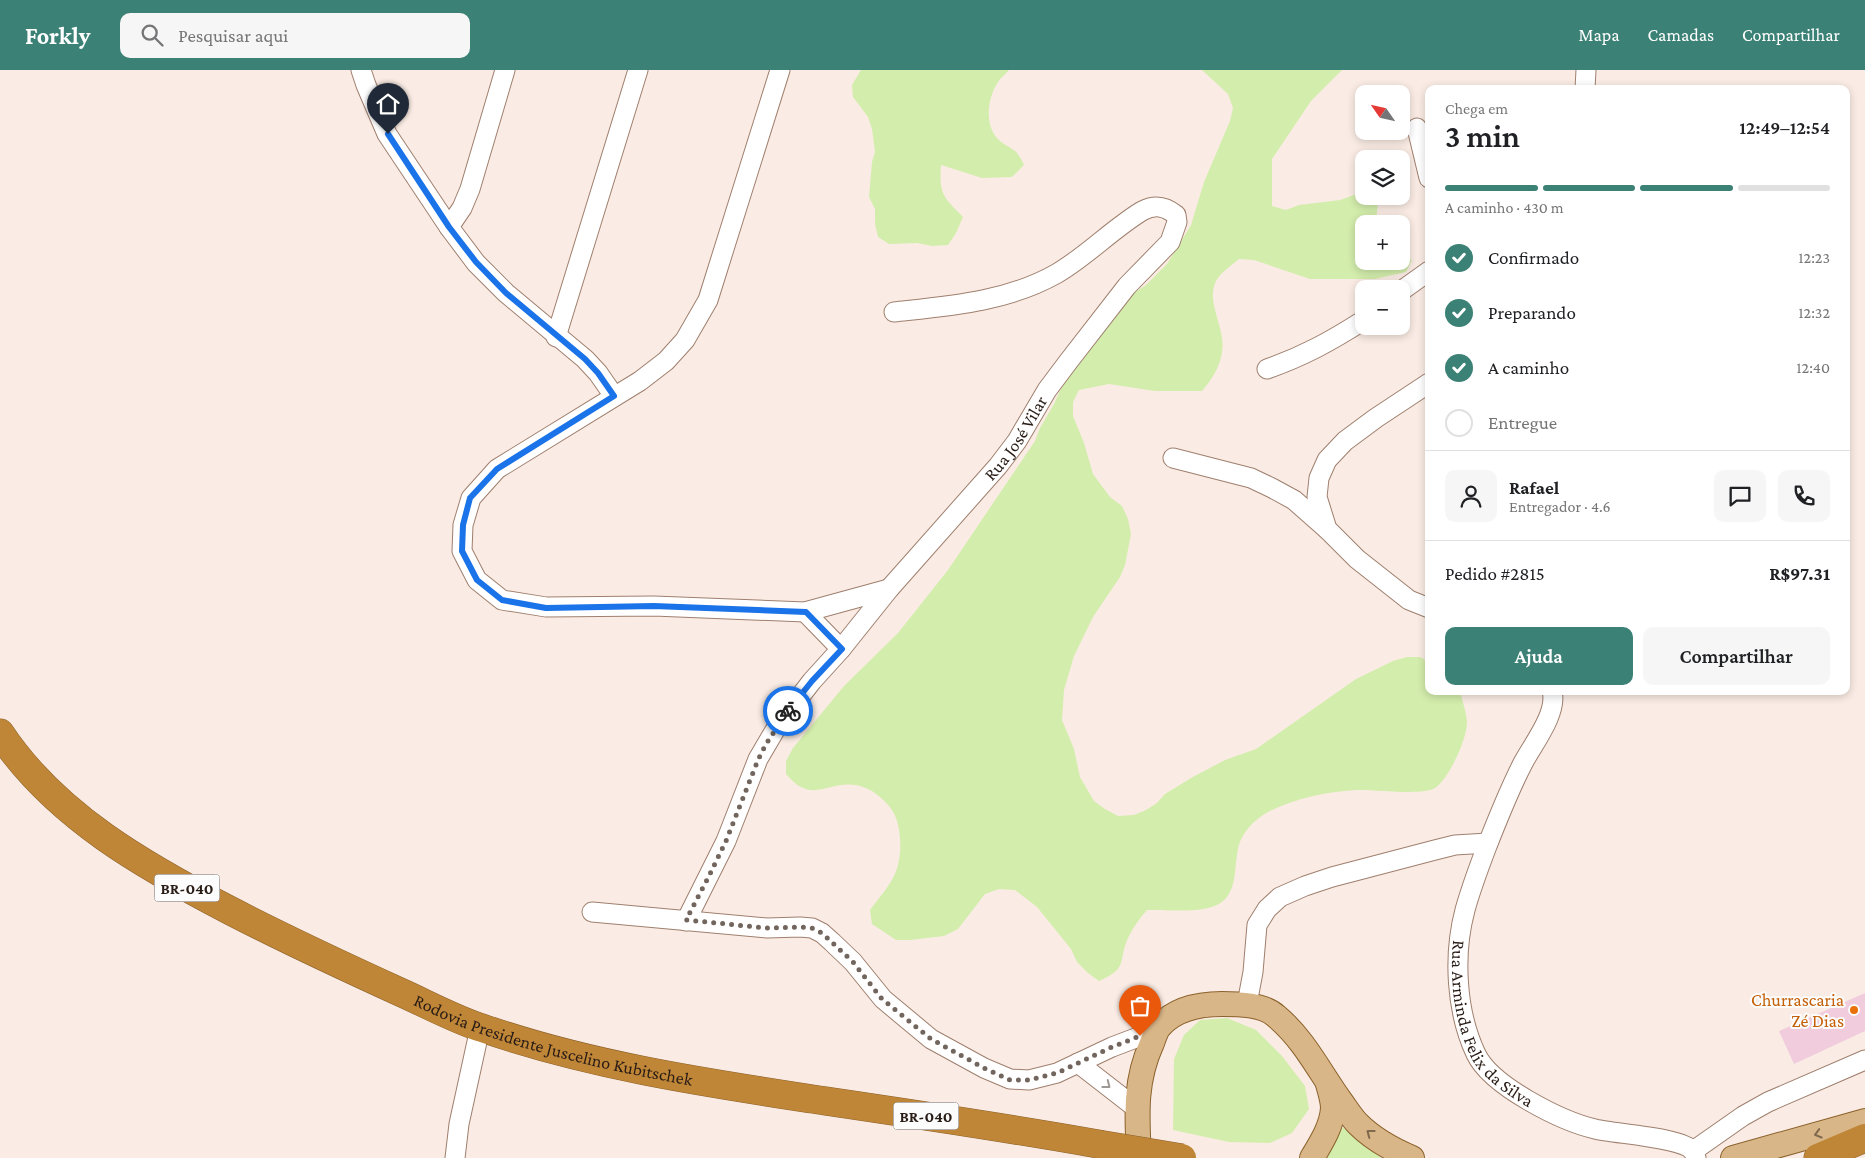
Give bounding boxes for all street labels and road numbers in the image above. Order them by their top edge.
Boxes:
street label: Rua José Vilar [980,392,1052,484]
road number: BR-040 [154,874,220,901]
street label: Rua Arminda Felix da Silva [1448,939,1537,1111]
street label: Rodovia Presidente Juscelino Kubitschek [411,990,695,1090]
road number: BR-040 [894,1102,958,1130]

